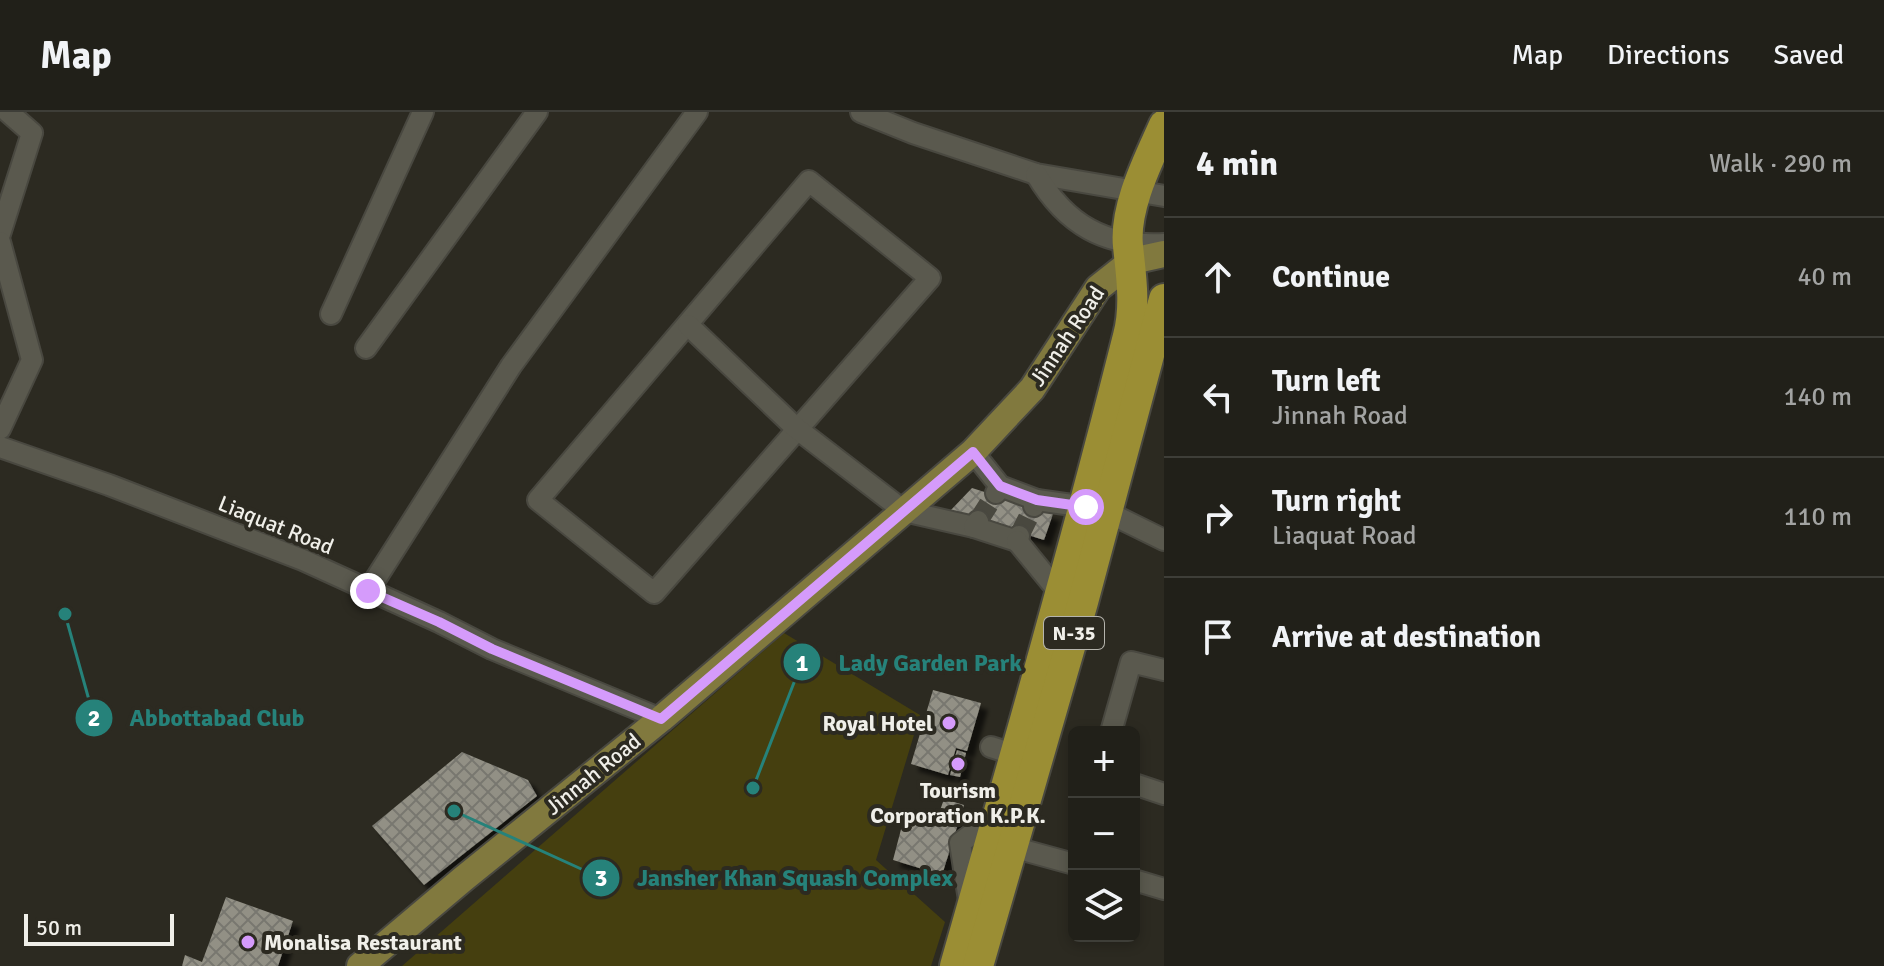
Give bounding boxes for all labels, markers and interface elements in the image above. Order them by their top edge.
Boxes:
text: Map [40,32,112,79]
text: Map [1511,38,1563,72]
text: Directions [1607,38,1729,72]
text: Saved [1773,38,1844,72]
text: 4 min [1196,143,1278,185]
text: Walk · 290 m [1709,148,1852,180]
icon: ahead [1196,255,1240,299]
text: Continue [1272,259,1390,296]
text: 40 m [1797,261,1852,293]
street label: Jinnah Road [1024,281,1110,391]
text: Turn left [1272,363,1381,400]
icon: left [1196,375,1240,419]
text: 140 m [1783,381,1852,413]
text: Jinnah Road [1272,400,1408,432]
text: Turn right [1272,483,1401,520]
route start [1068,489,1104,525]
street label: Liaquat Road [214,490,338,560]
icon: right [1196,495,1240,539]
text: 110 m [1783,501,1852,533]
text: Liaquat Road [1272,520,1417,552]
route end [350,573,386,609]
icon: arrive [1196,615,1240,659]
road number: N-35 [1044,617,1104,649]
text: Arrive at destination [1272,619,1541,656]
callout: Lady Garden Park [782,638,1038,686]
text: 1 [796,648,809,678]
text: Lady Garden Park [838,648,1022,678]
callout: Abbottabad Club [74,694,320,742]
text: 2 [88,703,100,733]
text: Abbottabad Club [130,703,305,733]
place label: Royal Hotel [822,710,933,737]
marker: Royal Hotel [940,714,958,732]
map controls [1068,726,1140,942]
button: + [1068,726,1140,798]
street label: Jinnah Road [540,727,646,821]
marker: Tourism Corporation K.P.K. [949,755,967,773]
place label: Tourism Corporation K.P.K. [870,777,1046,829]
button: − [1068,798,1140,870]
callout: Jansher Khan Squash Complex [581,854,969,902]
text: 3 [595,863,607,893]
text: Jansher Khan Squash Complex [637,863,953,893]
button: layers [1068,870,1140,942]
scale bar [24,910,174,946]
text: 50 m [36,914,82,941]
place label: Monalisa Restaurant [264,929,462,956]
marker: Monalisa Restaurant [239,933,257,951]

